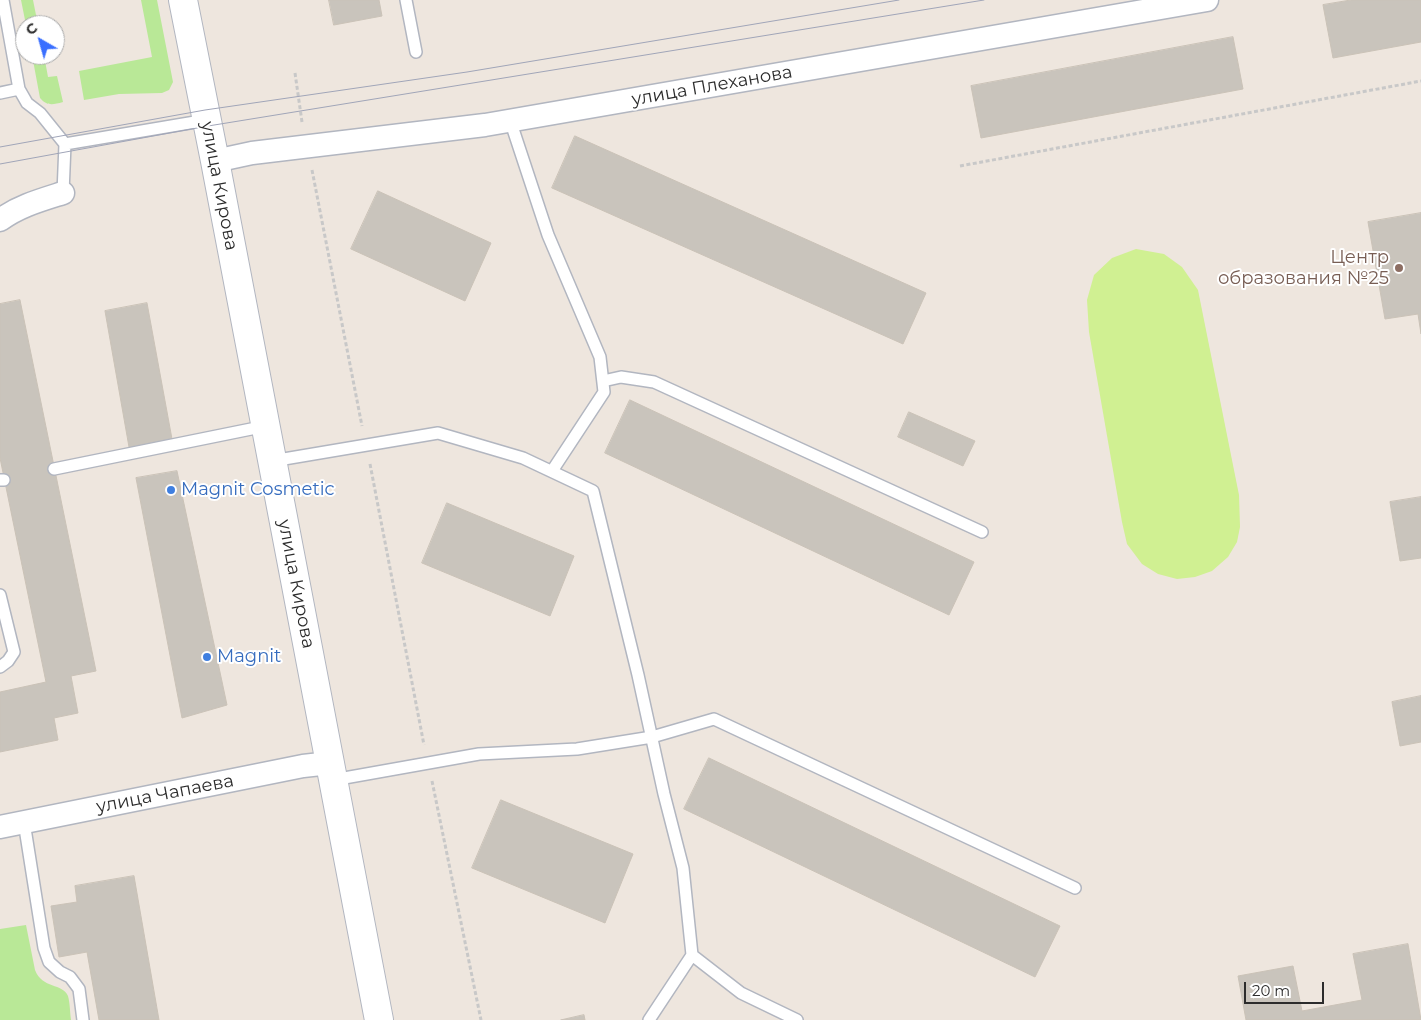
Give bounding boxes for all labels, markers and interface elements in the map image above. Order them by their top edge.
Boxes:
north arrow [15,15,65,65]
text: С [22,19,41,39]
street label: улица Плеханова [630,61,794,111]
street label: улица Кирова [196,120,242,252]
place label: Центр образования №25 [1218,247,1389,290]
marker: Центр образования №25 [1393,262,1405,274]
place label: Magnit Cosmetic [181,479,335,501]
marker: Magnit Cosmetic [165,484,177,496]
street label: улица Кирова [273,518,319,650]
place label: Magnit [217,646,281,668]
marker: Magnit [201,651,213,663]
street label: улица Чапаева [94,770,236,818]
scale bar [1246,972,1326,1004]
text: 20 m [1252,981,1290,1000]

